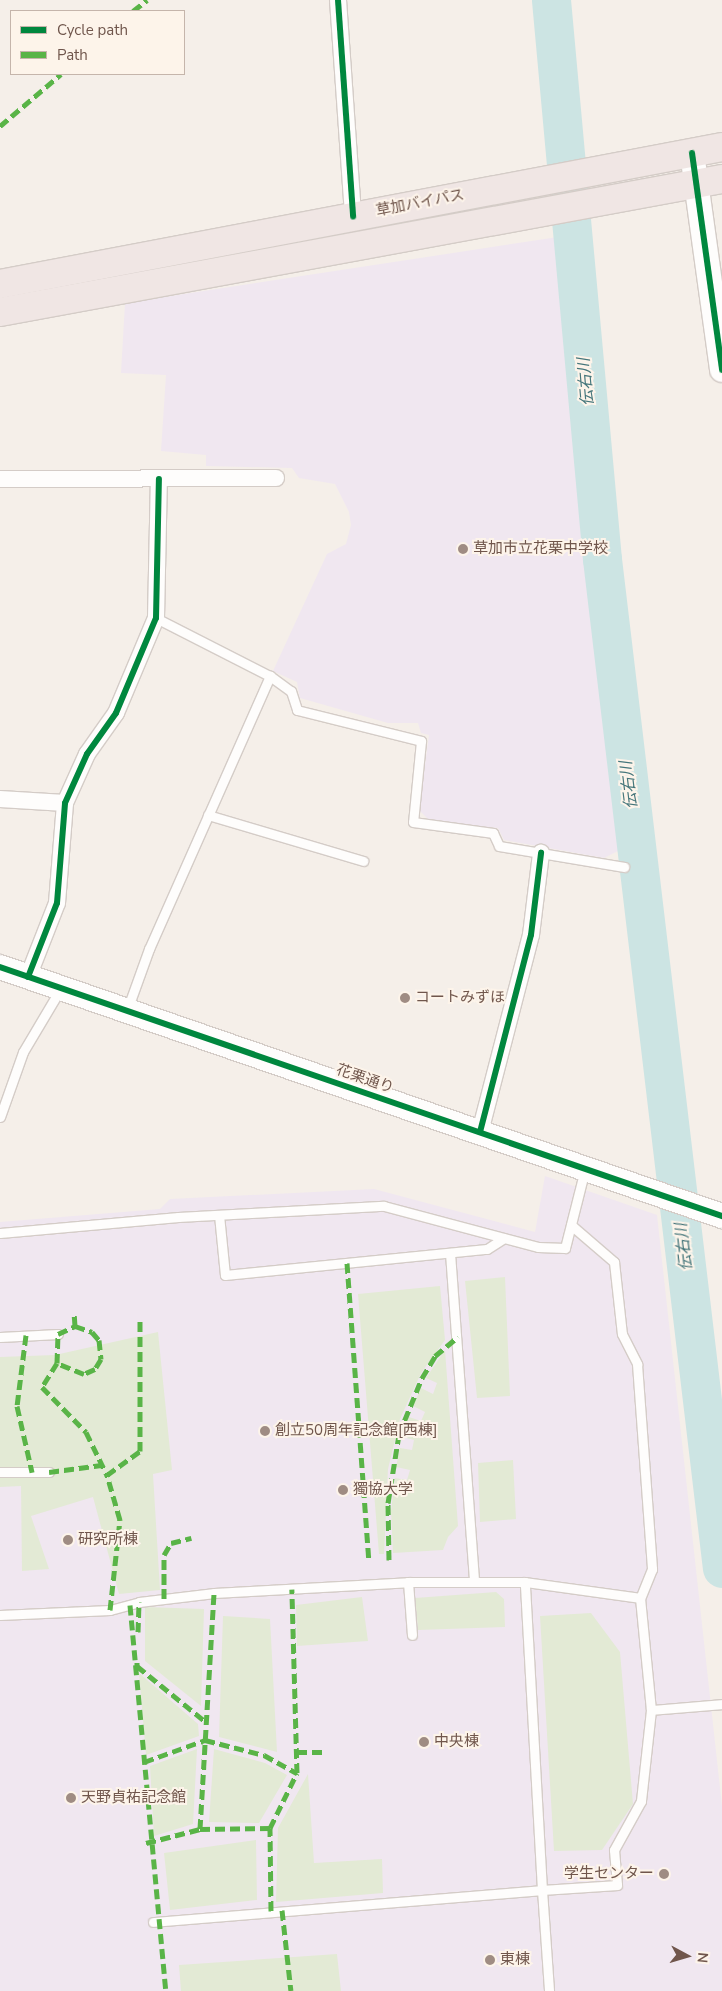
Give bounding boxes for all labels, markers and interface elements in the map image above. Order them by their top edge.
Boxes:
legend [10,10,185,75]
text: Cycle path [57,20,128,40]
text: Path [57,45,88,65]
street label: 草加バイパス [374,186,466,220]
water label: 伝右川 [574,357,598,407]
place label: 草加市立花栗中学校 [473,540,608,558]
marker: 草加市立花栗中学校 [457,543,469,555]
water label: 伝右川 [617,760,641,810]
place label: コートみずほ [415,989,505,1007]
marker: コートみずほ [399,992,411,1004]
street label: 花栗通り [334,1061,396,1097]
water label: 伝右川 [672,1222,696,1272]
place label: 創立50周年記念館[西棟] [275,1422,437,1440]
marker: 創立50周年記念館[西棟] [259,1425,271,1437]
place label: 獨協大学 [353,1481,413,1499]
marker: 獨協大学 [337,1484,349,1496]
place label: 研究所棟 [78,1531,138,1549]
marker: 研究所棟 [62,1534,74,1546]
place label: 中央棟 [434,1733,479,1751]
marker: 中央棟 [418,1736,430,1748]
place label: 天野貞祐記念館 [81,1789,186,1807]
marker: 天野貞祐記念館 [65,1792,77,1804]
place label: 学生センター [564,1865,654,1883]
marker: 学生センター [658,1868,670,1880]
north arrow [662,1931,712,1981]
place label: 東棟 [500,1951,530,1969]
text: N [692,1951,712,1964]
marker: 東棟 [484,1954,496,1966]

